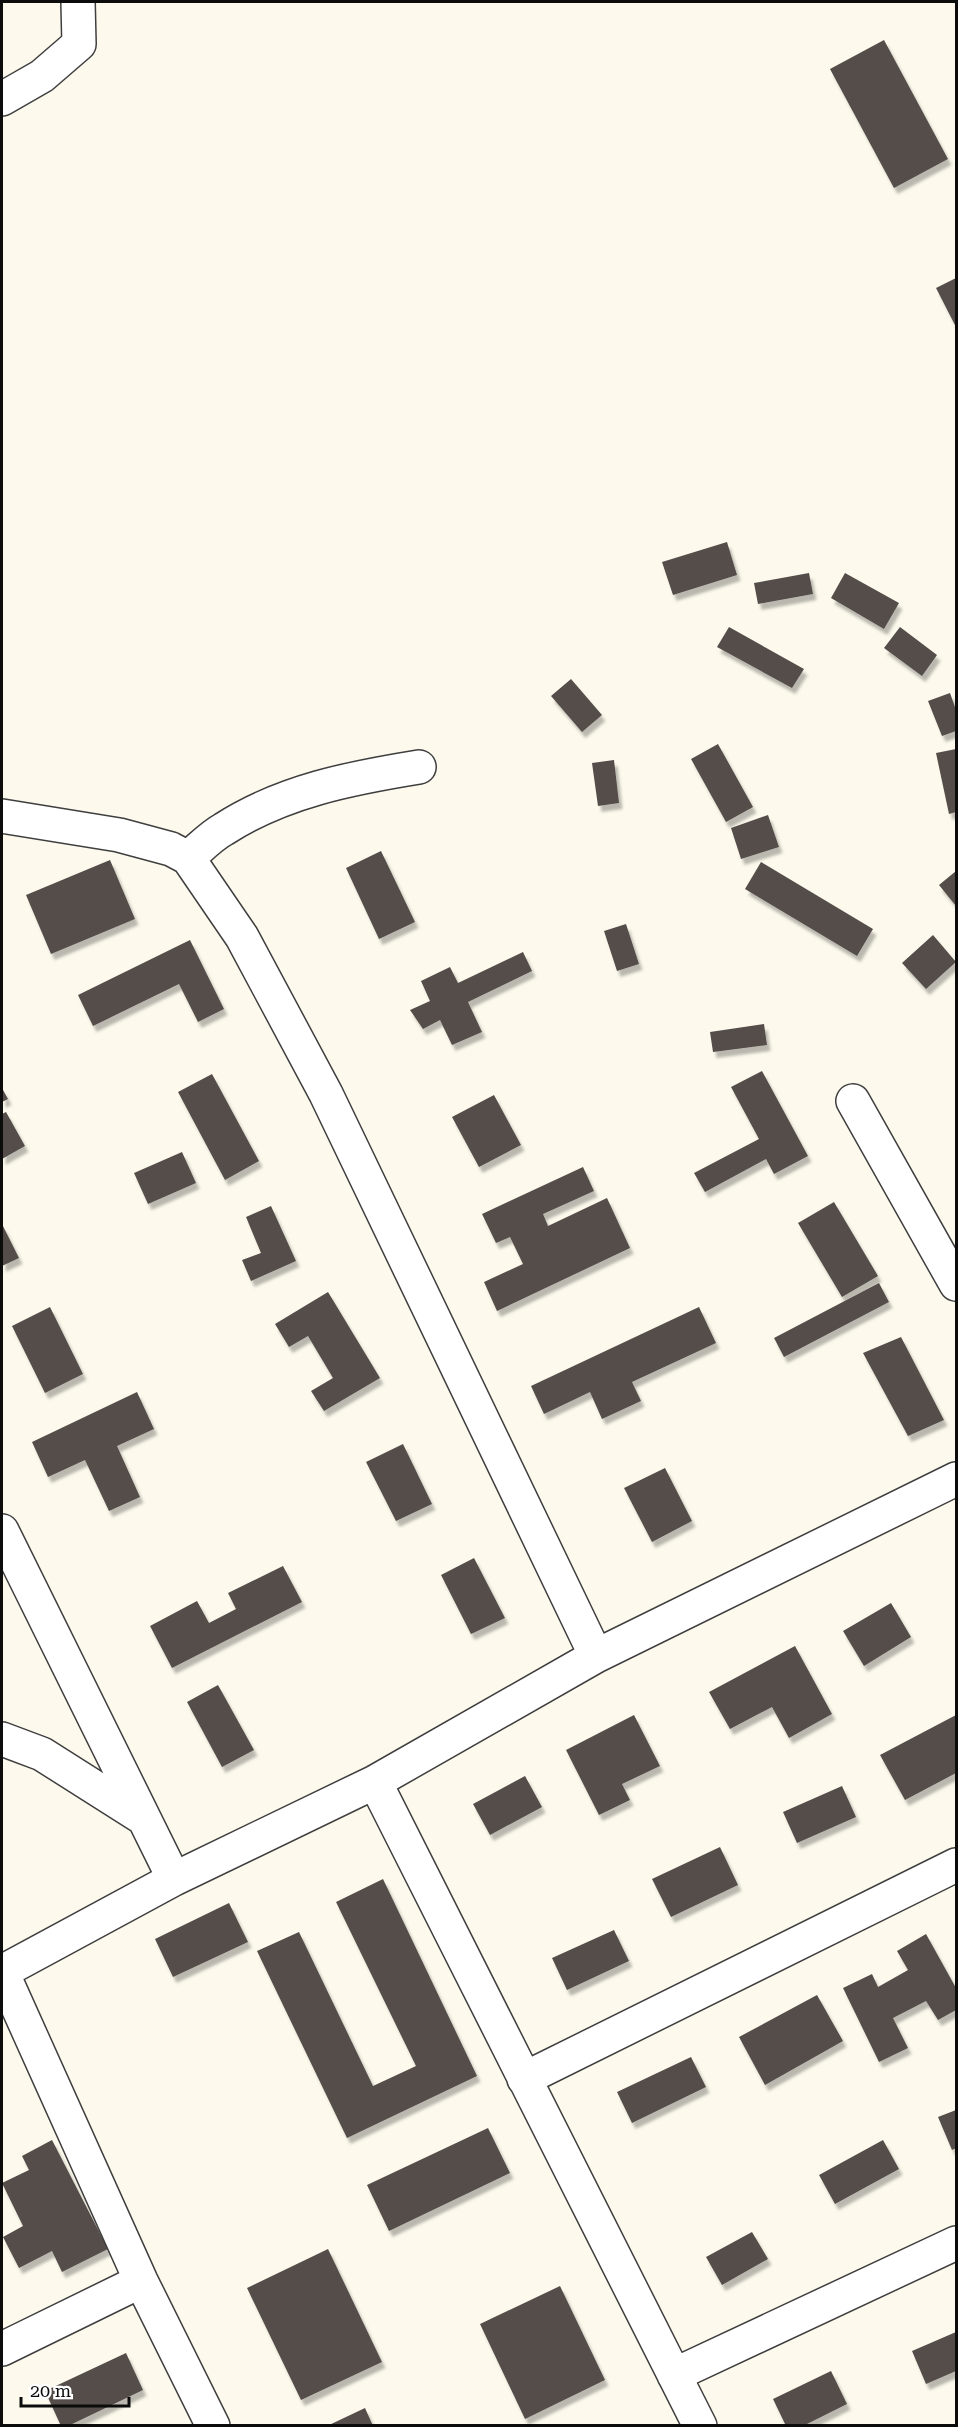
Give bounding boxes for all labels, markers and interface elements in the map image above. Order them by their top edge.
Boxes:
scale bar [21,2370,129,2408]
text: 20 m [30,2380,71,2401]

